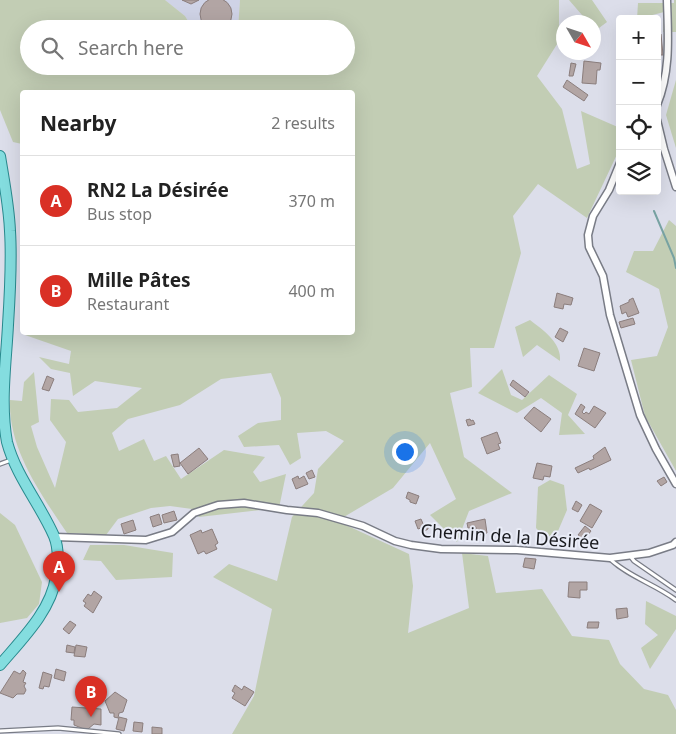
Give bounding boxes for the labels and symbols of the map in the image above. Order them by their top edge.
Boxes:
north arrow [556,15,601,60]
your location [392,439,418,465]
street label: Chemin de la Désirée [420,518,600,554]
pin: A [43,551,75,592]
pin: B [75,676,107,717]

